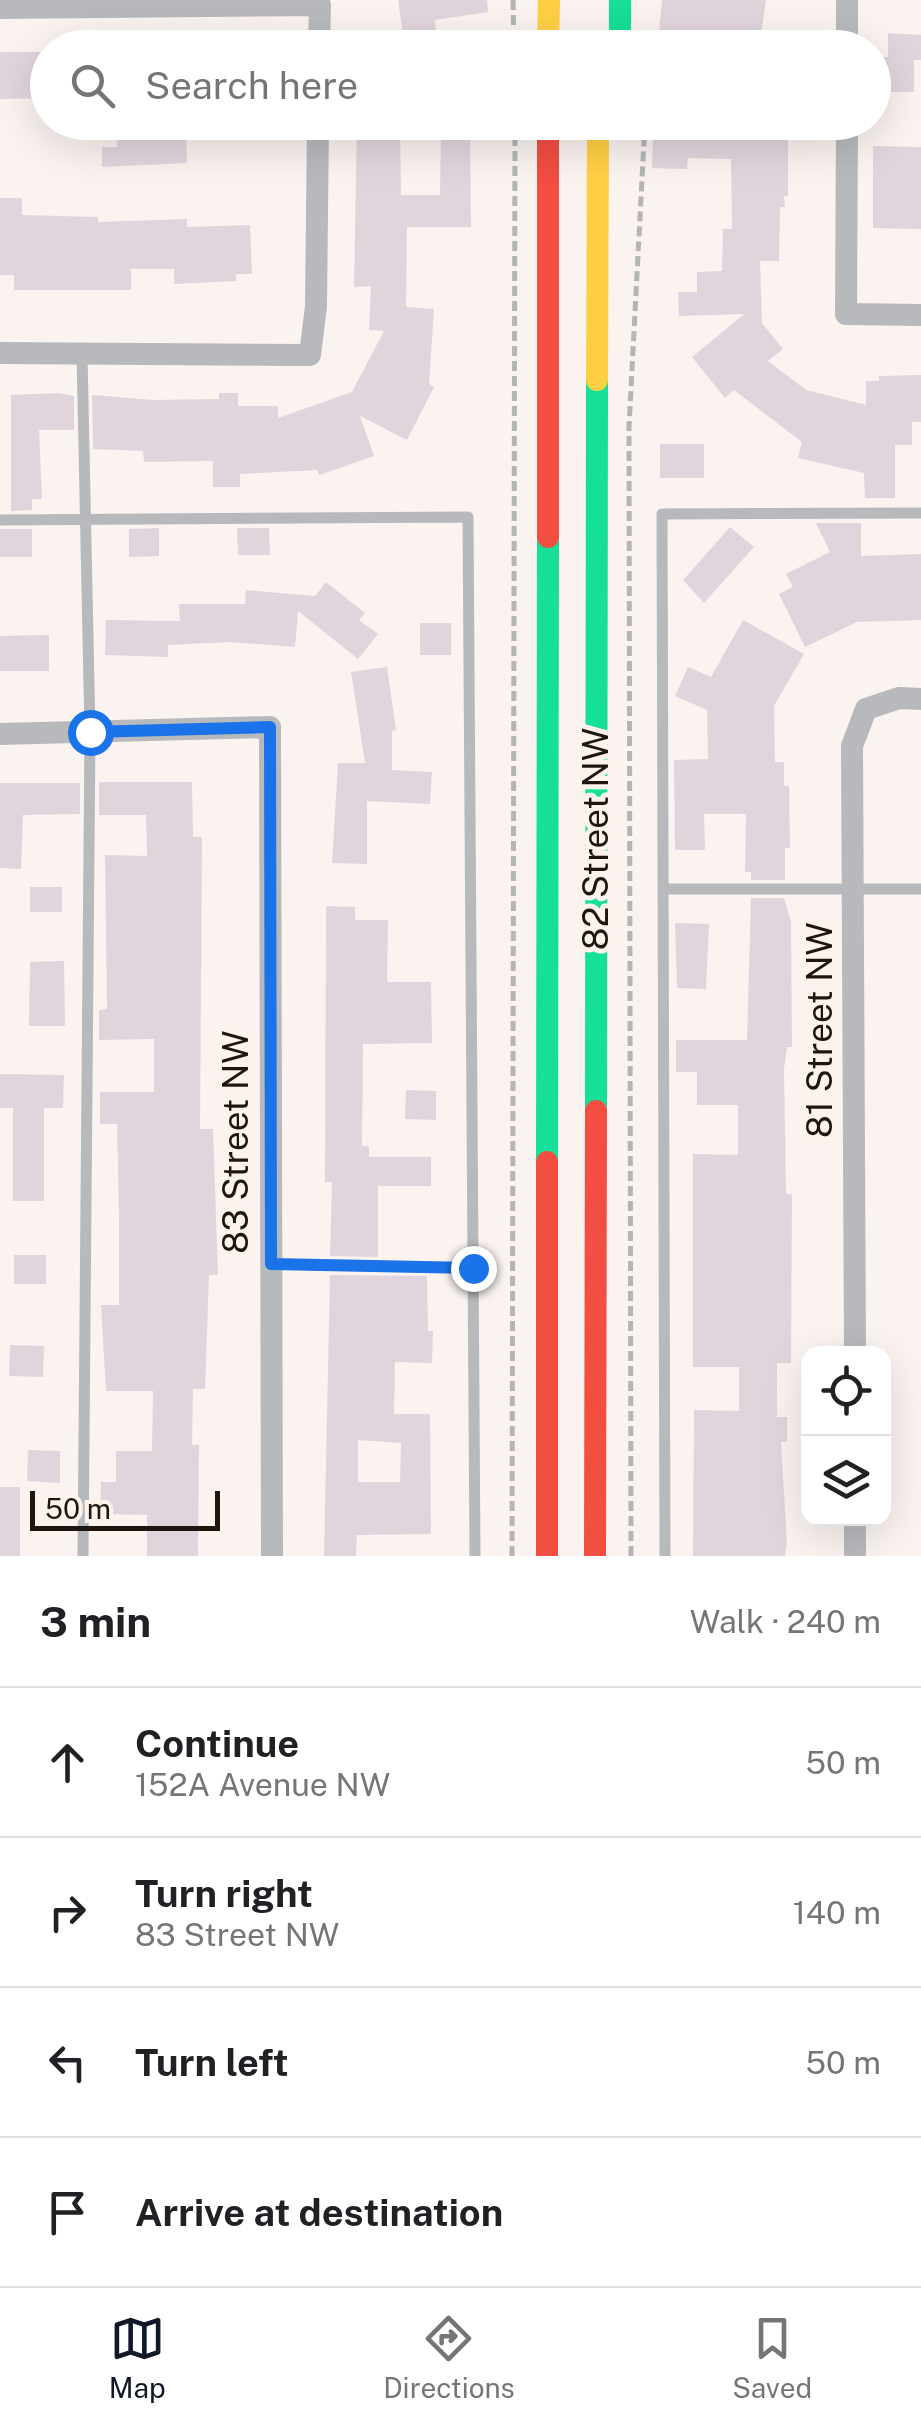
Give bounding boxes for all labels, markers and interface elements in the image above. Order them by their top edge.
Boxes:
search box [30,30,891,140]
icon: search [65,58,120,113]
text: Search here [145,63,358,108]
route start [68,710,114,756]
street label: 82 Street NW [575,728,616,950]
street label: 81 Street NW [799,922,840,1138]
street label: 83 Street NW [215,1030,256,1254]
route end [451,1246,497,1292]
map controls [801,1346,891,1526]
button: locate [801,1346,891,1436]
button: layers [801,1436,891,1526]
scale bar [30,1486,220,1530]
text: 50 m [45,1492,111,1525]
text: 3 min [40,1597,151,1646]
text: Walk · 240 m [690,1603,881,1640]
text: Continue [135,1721,299,1766]
icon: ahead [40,1735,95,1790]
text: 50 m [805,1744,881,1781]
text: 152A Avenue NW [135,1766,390,1803]
text: Turn right [135,1871,313,1916]
icon: right [40,1885,95,1940]
text: 140 m [793,1894,881,1931]
text: 83 Street NW [135,1916,339,1953]
icon: left [40,2035,95,2090]
text: Turn left [135,2040,289,2085]
text: 50 m [805,2044,881,2081]
icon: arrive [40,2185,95,2240]
text: Arrive at destination [135,2190,503,2235]
tab: Map [109,2311,166,2404]
tab: Directions [383,2311,515,2404]
tab: Saved [732,2311,812,2404]

